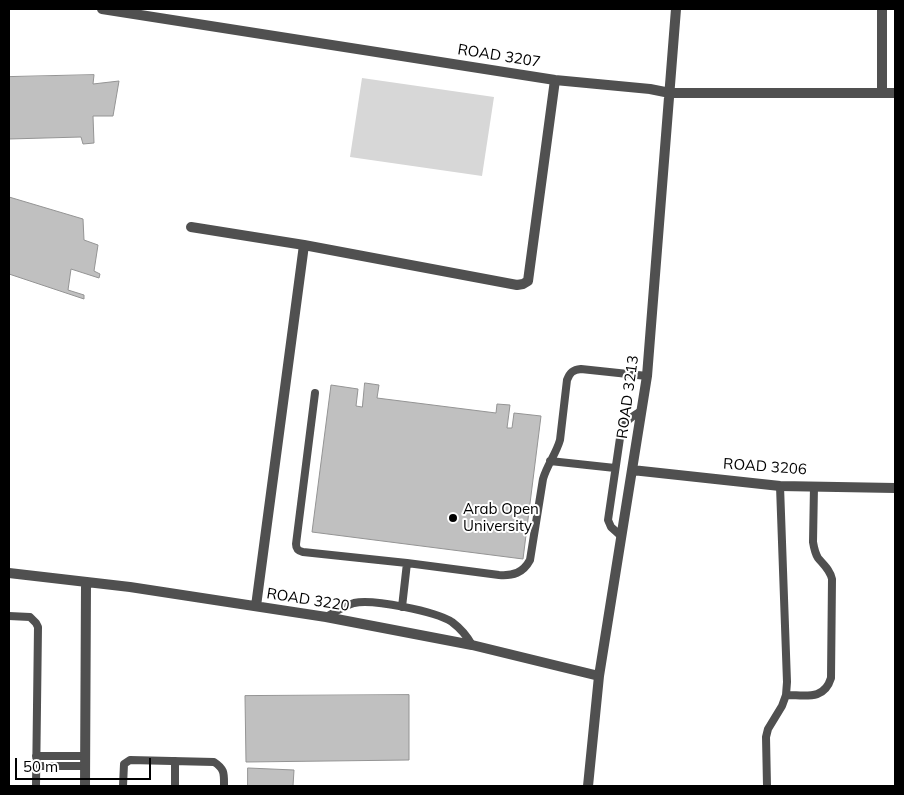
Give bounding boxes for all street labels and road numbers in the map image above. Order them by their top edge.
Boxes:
street label: ROAD 3207 [456,41,542,71]
street label: ROAD 3213 [613,354,643,440]
street label: ROAD 3206 [723,455,807,479]
street label: ROAD 3220 [265,585,351,615]

